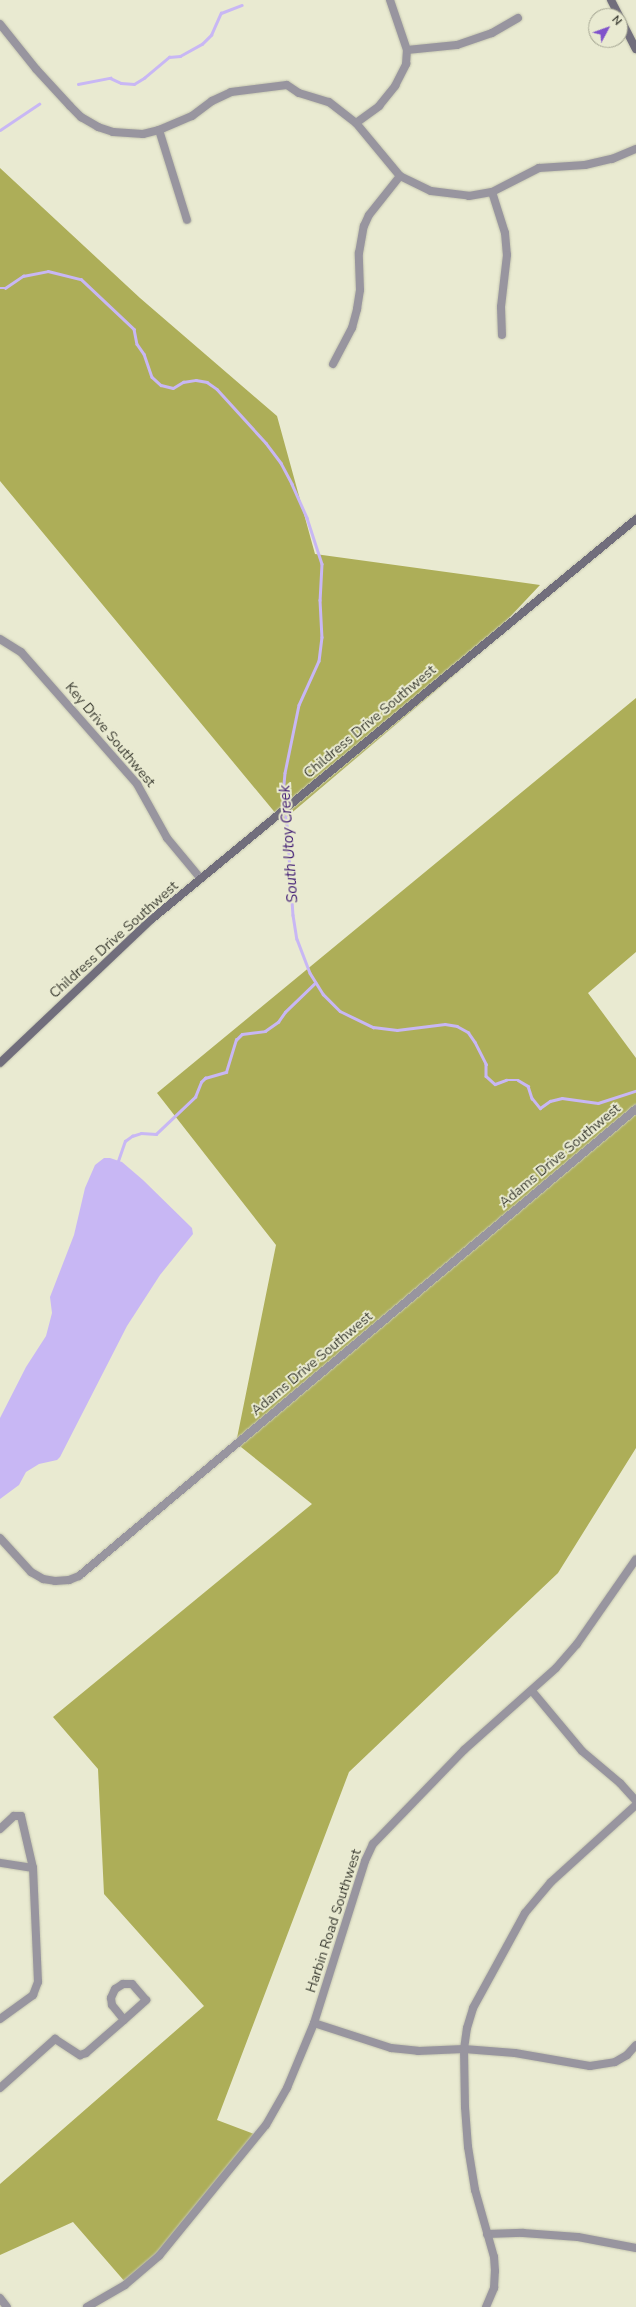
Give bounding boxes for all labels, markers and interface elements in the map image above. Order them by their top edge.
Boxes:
north arrow [588,8,628,48]
text: N [608,12,625,28]
street label: Childress Drive Southwest [301,662,439,782]
street label: Key Drive Southwest [61,679,159,791]
water label: South Utoy Creek [276,784,302,904]
street label: Childress Drive Southwest [46,878,182,1002]
street label: Adams Drive Southwest [496,1101,624,1211]
street label: Adams Drive Southwest [248,1309,376,1419]
street label: Harbin Road Southwest [303,1847,365,1995]

